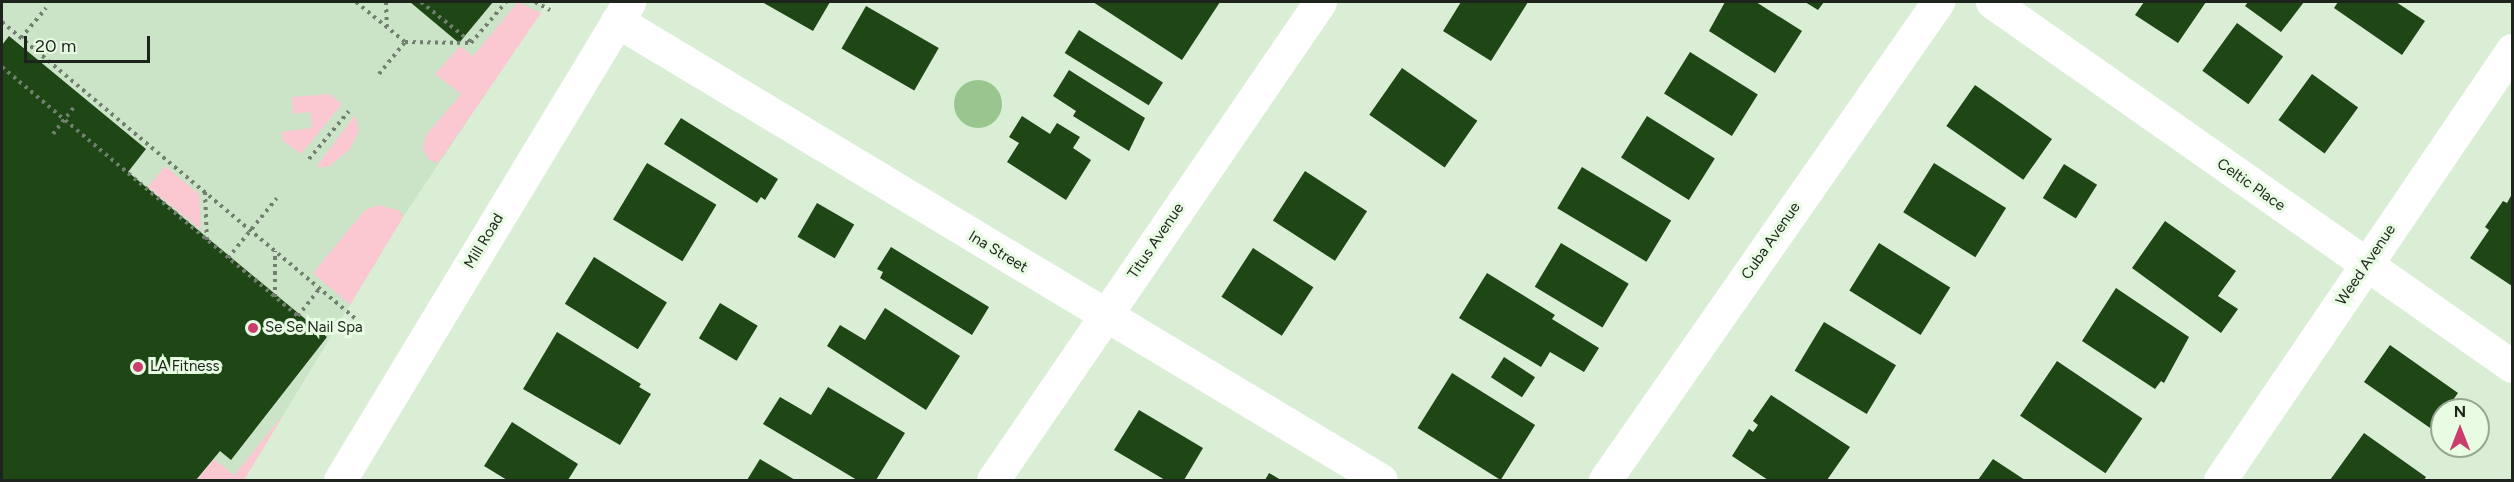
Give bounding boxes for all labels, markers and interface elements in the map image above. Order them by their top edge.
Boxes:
scale bar [27,24,153,62]
text: 20 m [35,35,76,57]
street label: Celtic Place [2213,155,2289,215]
street label: Cuba Avenue [1738,199,1804,283]
street label: Titus Avenue [1124,200,1188,282]
street label: Mill Road [461,210,507,272]
street label: Weed Avenue [2332,221,2400,309]
street label: Ina Street [965,227,1031,277]
place label: Se Se Nail Spa [265,319,363,337]
marker: Se Se Nail Spa [246,321,260,335]
place label: LA Fitness [150,358,219,376]
marker: LA Fitness [131,360,145,374]
north arrow [2430,398,2490,458]
text: N [2454,402,2466,421]

